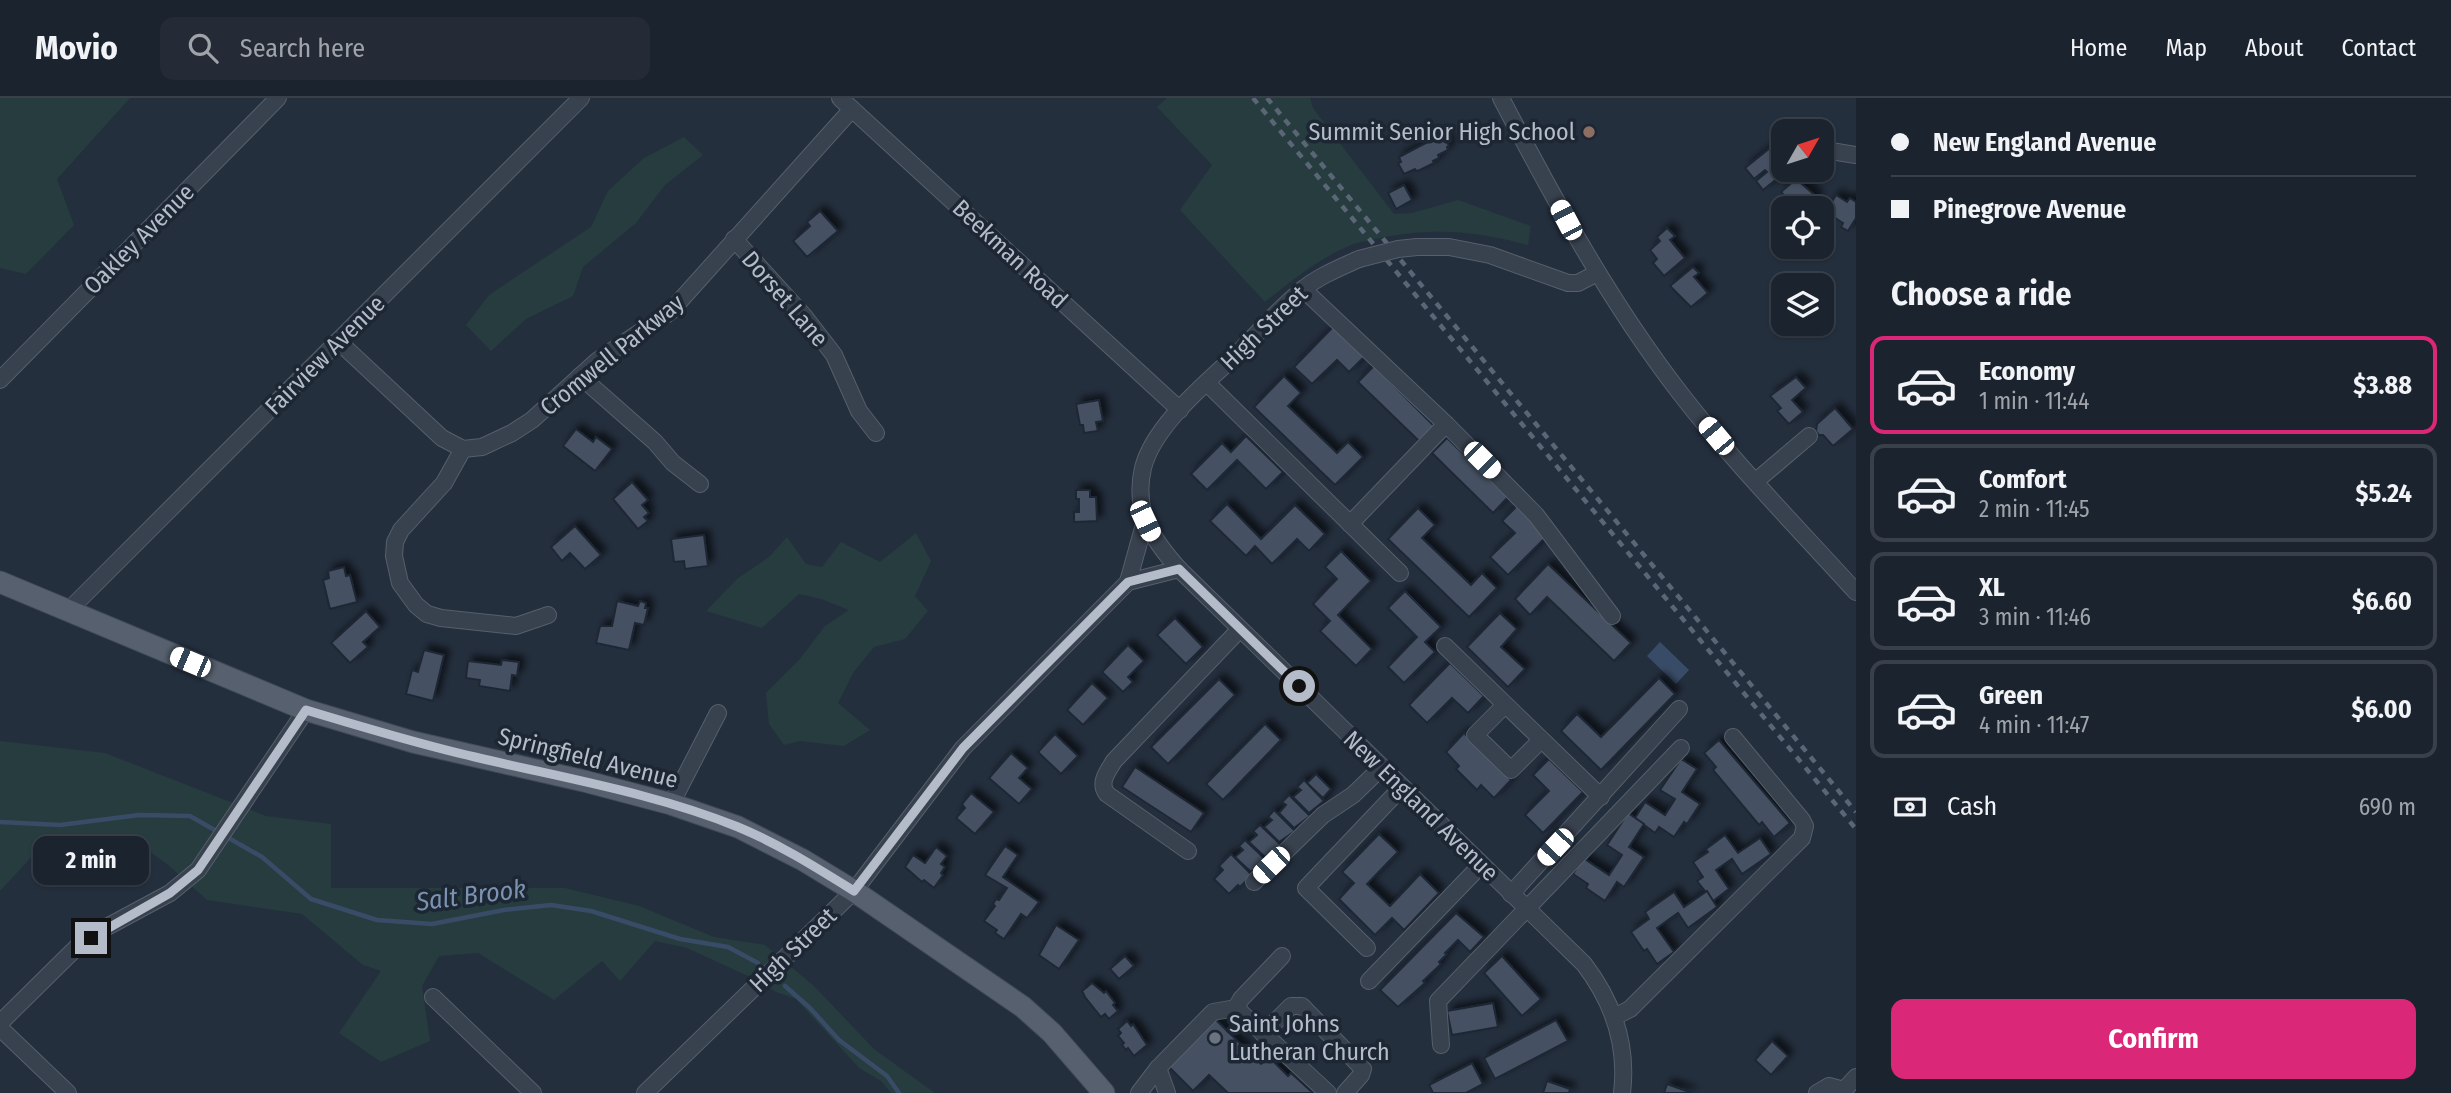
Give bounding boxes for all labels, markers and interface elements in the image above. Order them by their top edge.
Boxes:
search box [160,17,650,80]
text: Movio [35,28,118,68]
icon: search [184,29,222,67]
text: Search here [240,33,365,64]
text: Home [2070,34,2127,62]
text: Map [2165,34,2207,62]
text: About [2245,34,2303,62]
text: Contact [2341,34,2416,62]
place label: Summit Senior High School [1308,118,1575,146]
north arrow [1771,119,1834,182]
map controls [1771,119,1834,336]
marker: Summit Senior High School [1581,124,1597,140]
text: New England Avenue [1933,127,2156,158]
street label: Oakley Avenue [78,178,200,300]
street label: Beekman Road [947,194,1073,314]
text: Pinegrove Avenue [1933,194,2126,225]
button: locate [1771,196,1834,259]
car [1547,197,1586,243]
street label: Dorset Lane [736,246,834,352]
button: layers [1771,273,1834,336]
text: Choose a ride [1891,275,2072,313]
street label: High Street [1215,280,1313,376]
street label: Cromwell Parkway [535,288,690,421]
street label: Fairview Avenue [259,289,391,421]
icon: car [1895,354,1958,417]
text: Economy [1979,356,2075,387]
text: $3.88 [2353,370,2412,401]
text: 1 min · 11:44 [1979,387,2089,415]
car [1695,413,1738,459]
car [1460,438,1505,482]
icon: car [1895,462,1958,525]
text: Comfort [1979,464,2067,495]
text: $5.24 [2355,478,2412,509]
text: 2 min · 11:45 [1979,495,2090,523]
car [1127,498,1164,544]
icon: car [1895,570,1958,633]
text: XL [1979,572,2005,603]
text: $6.60 [2352,586,2412,617]
text: 3 min · 11:46 [1979,603,2091,631]
car [167,644,214,680]
route start [1283,670,1315,702]
icon: car [1895,678,1958,741]
text: Green [1979,680,2043,711]
text: $6.00 [2351,694,2412,725]
text: 4 min · 11:47 [1979,711,2089,739]
street label: Springfield Avenue [495,722,681,794]
street label: New England Avenue [1338,725,1504,887]
icon: cash [1891,788,1929,826]
text: Cash [1947,791,1997,822]
text: 690 m [2359,793,2416,821]
car [1533,824,1578,870]
callout: 2 min [33,836,149,886]
car [1249,843,1294,887]
text: 2 min [66,846,117,874]
water label: Salt Brook [414,873,528,918]
street label: High Street [744,902,842,998]
route end [75,922,107,954]
button: Confirm [1891,999,2416,1079]
place label: Saint Johns Lutheran Church [1229,1010,1390,1066]
marker: Saint Johns Lutheran Church [1207,1030,1223,1046]

